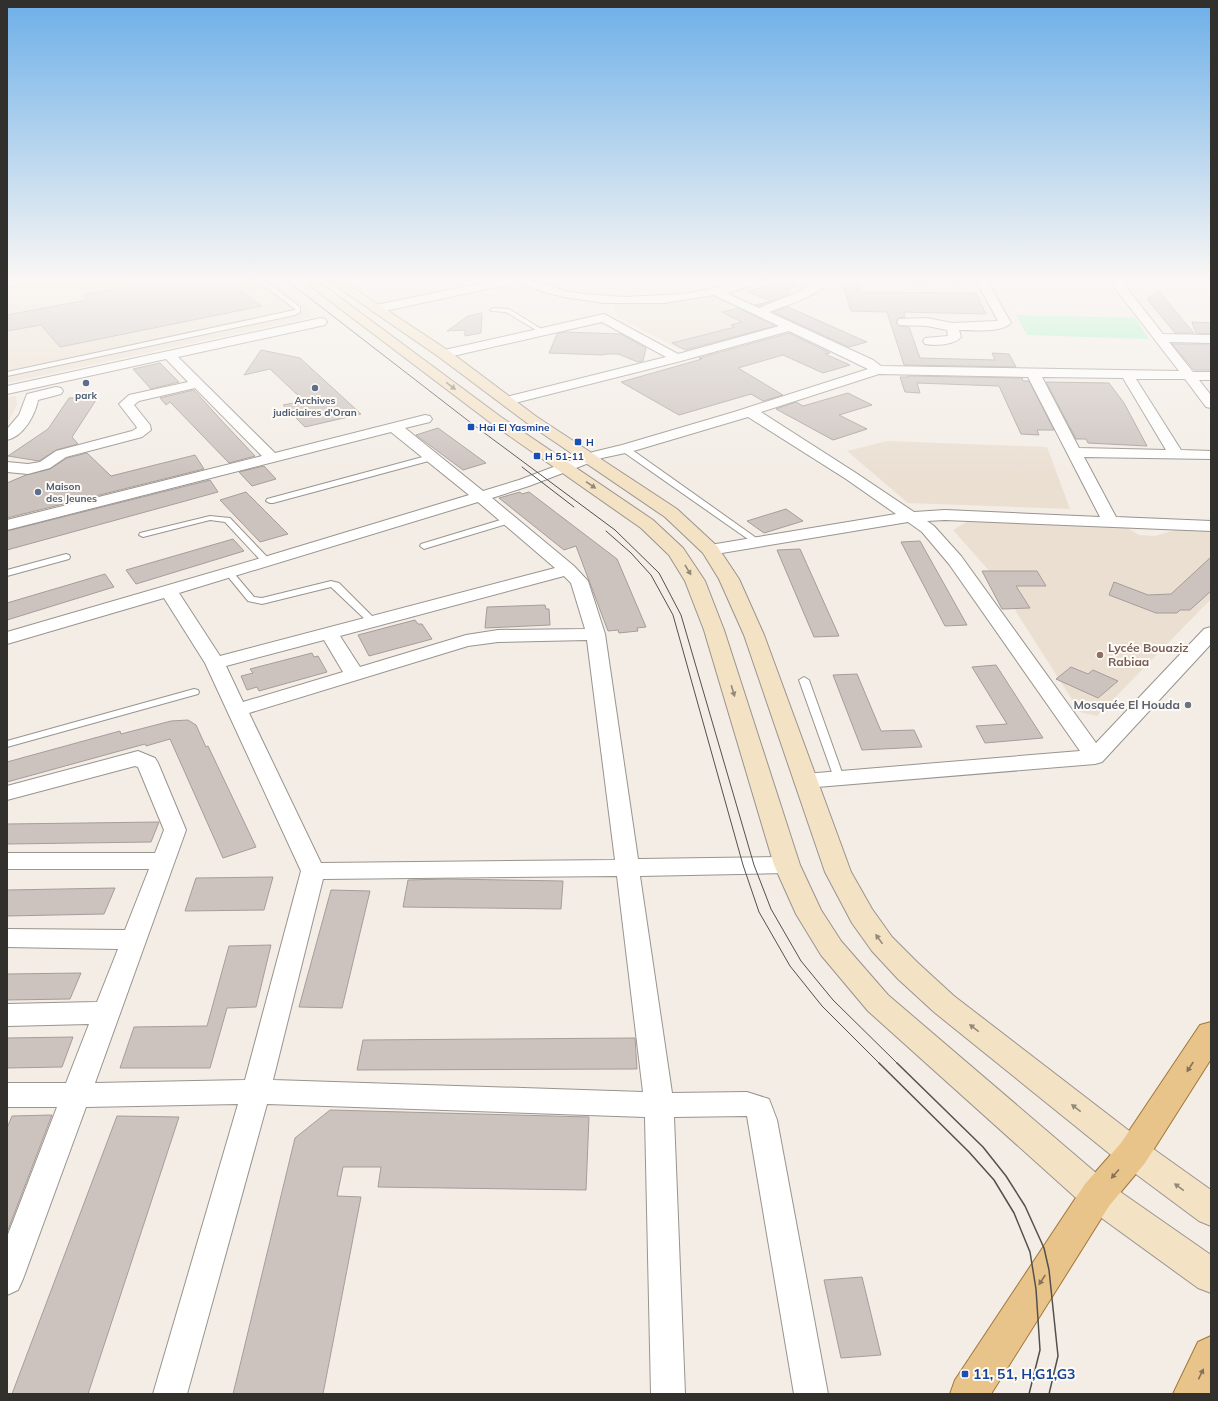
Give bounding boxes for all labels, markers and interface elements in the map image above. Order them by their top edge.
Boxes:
marker: park [81,378,91,388]
one-way arrow [445,382,456,390]
marker: Archives judiciaires d'Oran [310,383,320,393]
place label: park [75,389,97,402]
place label: Archives judiciaires d'Oran [272,394,357,419]
place label: Hai El Yasmine [479,421,550,434]
marker: Hai El Yasmine [466,422,476,432]
place label: H [586,436,594,449]
marker: H [573,437,583,447]
place label: H 51-11 [545,450,584,463]
marker: H 51-11 [532,451,542,461]
place label: Maison des Jeunes [46,480,97,505]
one-way arrow [586,481,596,489]
marker: Maison des Jeunes [33,487,43,497]
one-way arrow [684,564,691,576]
place label: Lycée Bouaziz Rabiaa [1108,640,1189,669]
marker: Lycée Bouaziz Rabiaa [1095,650,1105,660]
one-way arrow [730,685,736,697]
place label: Mosquée El Houda [1073,697,1180,712]
marker: Mosquée El Houda [1183,700,1193,710]
one-way arrow [875,934,883,944]
one-way arrow [968,1023,979,1032]
one-way arrow [1186,1061,1193,1073]
one-way arrow [1070,1104,1081,1112]
one-way arrow [1111,1168,1120,1179]
one-way arrow [1174,1183,1185,1191]
one-way arrow [1038,1275,1046,1286]
place label: 11, 51, H,G1,G3 [973,1365,1075,1383]
marker: 11, 51, H,G1,G3 [960,1369,970,1379]
one-way arrow [1198,1369,1204,1380]

